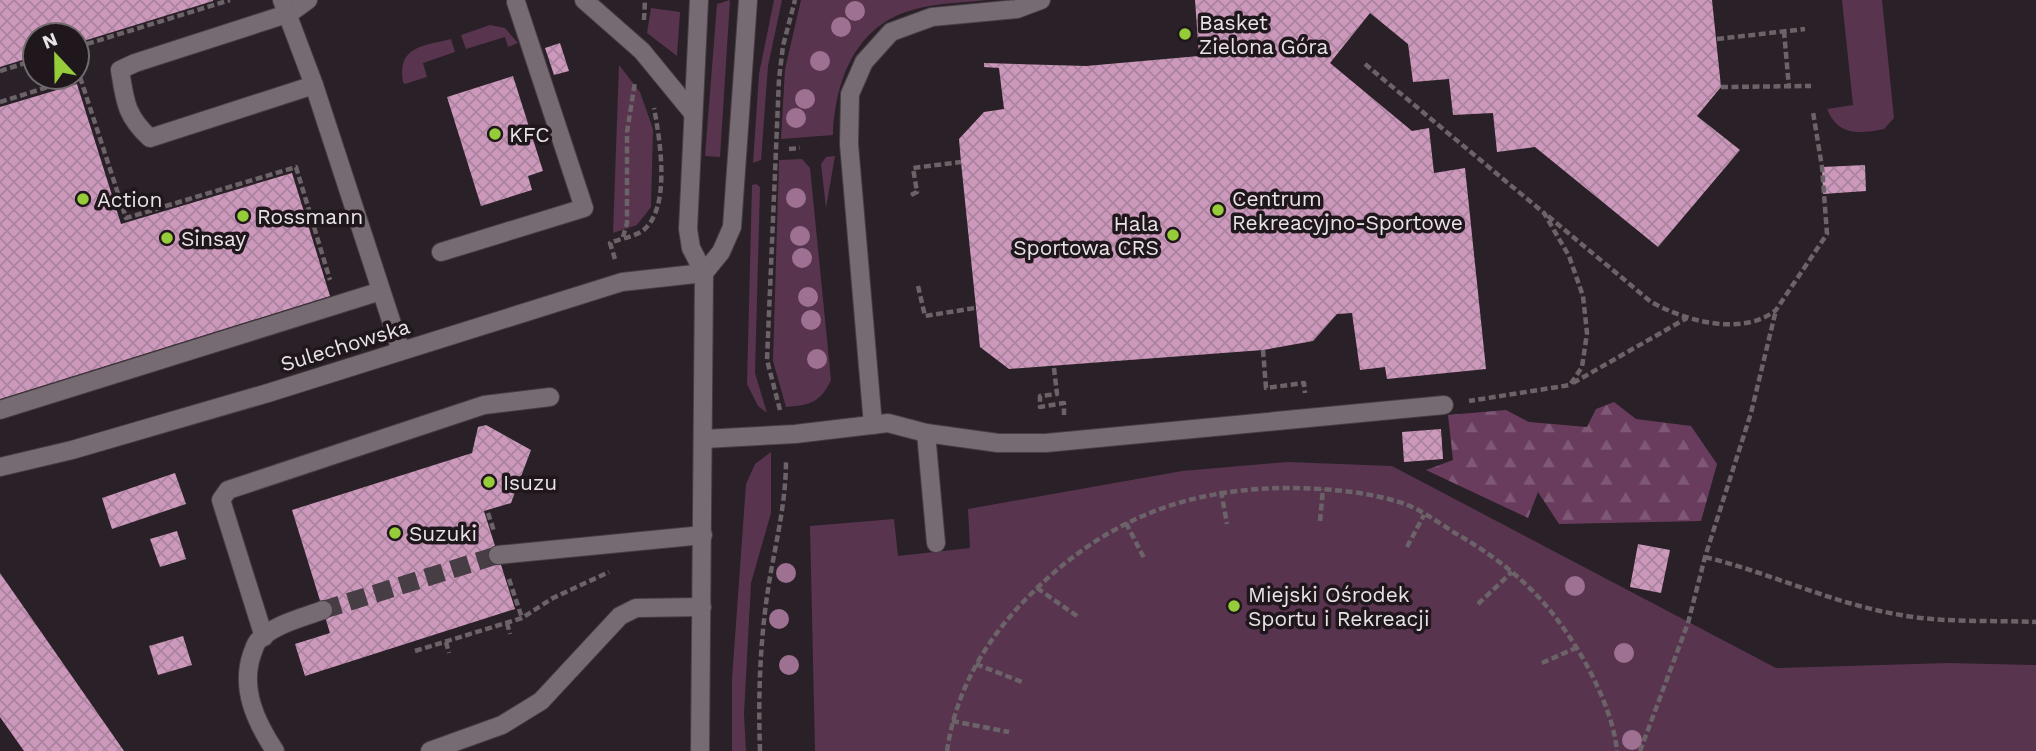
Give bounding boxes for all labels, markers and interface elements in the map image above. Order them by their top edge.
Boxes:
place label: Basket Zielona Góra [1199,10,1329,59]
north arrow [21,21,91,91]
marker: Basket Zielona Góra [1177,26,1193,42]
text: N [39,27,61,54]
place label: KFC [509,122,550,147]
marker: KFC [487,126,503,142]
place label: Centrum Rekreacyjno-Sportowe [1232,186,1463,235]
place label: Action [97,187,162,212]
marker: Action [75,191,91,207]
marker: Centrum Rekreacyjno-Sportowe [1210,202,1226,218]
place label: Rossmann [257,204,363,229]
marker: Rossmann [235,208,251,224]
place label: Hala Sportowa CRS [1013,211,1159,260]
place label: Sinsay [181,226,246,251]
marker: Hala Sportowa CRS [1165,227,1181,243]
marker: Sinsay [159,230,175,246]
street label: Sulechowska [277,313,413,377]
place label: Isuzu [503,470,557,495]
marker: Isuzu [481,474,497,490]
place label: Suzuki [409,521,477,546]
marker: Suzuki [387,525,403,541]
place label: Miejski Ośrodek Sportu i Rekreacji [1248,582,1430,631]
marker: Miejski Ośrodek Sportu i Rekreacji [1226,598,1242,614]

